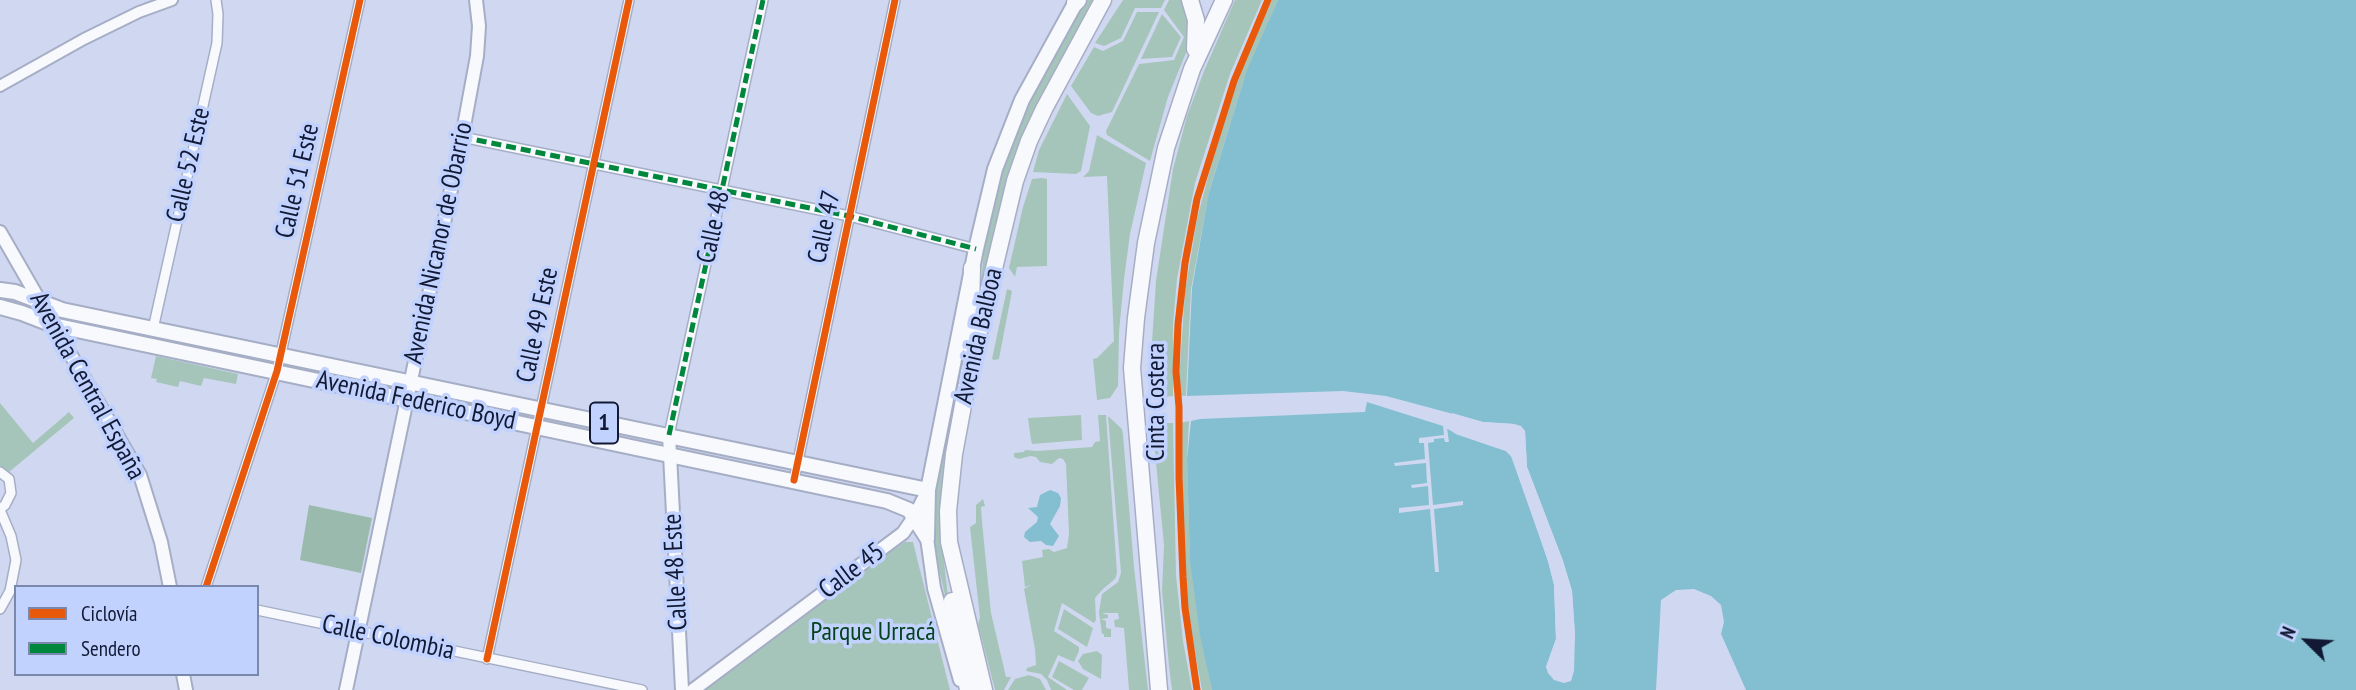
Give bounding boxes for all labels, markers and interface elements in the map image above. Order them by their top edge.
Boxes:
street label: Calle 52 Este [161,105,217,225]
street label: Avenida Nicanor de Obarrio [398,120,480,366]
street label: Calle 51 Este [270,121,326,241]
street label: Calle 48 [691,188,737,266]
street label: Calle 47 [802,188,848,266]
street label: Calle 49 Este [511,265,565,385]
street label: Avenida Balboa [948,265,1010,407]
street label: Avenida Central España [23,287,151,485]
street label: Cinta Costera [1141,343,1173,461]
street label: Avenida Federico Boyd [314,365,518,437]
road number: 1 [590,402,618,444]
street label: Calle 48 Este [657,513,695,631]
street label: Calle 45 [813,536,891,606]
legend [14,585,259,676]
text: Ciclovía [81,600,138,627]
north arrow [2272,606,2342,676]
street label: Calle Colombia [319,609,457,667]
park label: Parque Urracá [810,617,936,649]
text: N [2275,623,2301,642]
text: Sendero [81,635,140,662]

